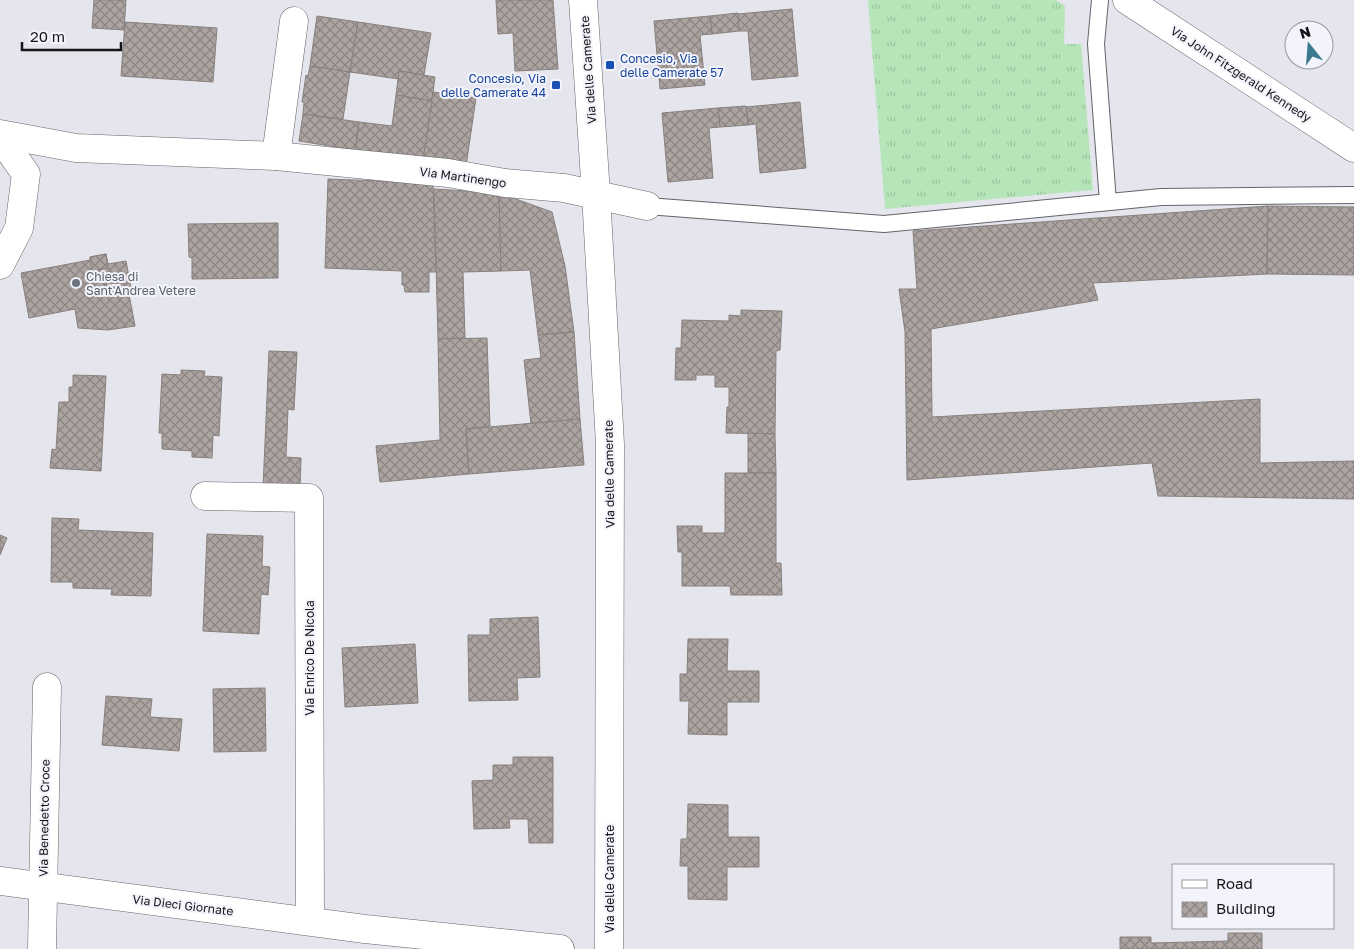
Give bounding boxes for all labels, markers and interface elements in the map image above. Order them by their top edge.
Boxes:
street label: Via delle Camerate [577,15,599,125]
scale bar [22,20,121,52]
north arrow [1284,20,1334,70]
text: N [1297,22,1313,42]
street label: Via John Fitzgerald Kennedy [1168,23,1314,125]
text: 20 m [30,27,65,45]
place label: Concesio, Via delle Camerate 57 [620,51,724,80]
marker: Concesio, Via delle Camerate 57 [604,59,616,71]
place label: Concesio, Via delle Camerate 44 [441,71,546,100]
marker: Concesio, Via delle Camerate 44 [550,79,562,91]
street label: Via Martinengo [419,163,507,191]
place label: Chiesa di Sant'Andrea Vetere [86,269,196,298]
marker: Chiesa di Sant'Andrea Vetere [70,277,82,289]
street label: Via delle Camerate [601,420,617,528]
street label: Via Enrico De Nicola [302,600,317,716]
street label: Via Benedetto Croce [35,759,53,877]
street label: Via delle Camerate [602,825,617,933]
legend [1172,864,1334,929]
text: Road [1216,874,1253,892]
street label: Via Dieci Giornate [132,891,234,919]
text: Building [1216,899,1276,917]

